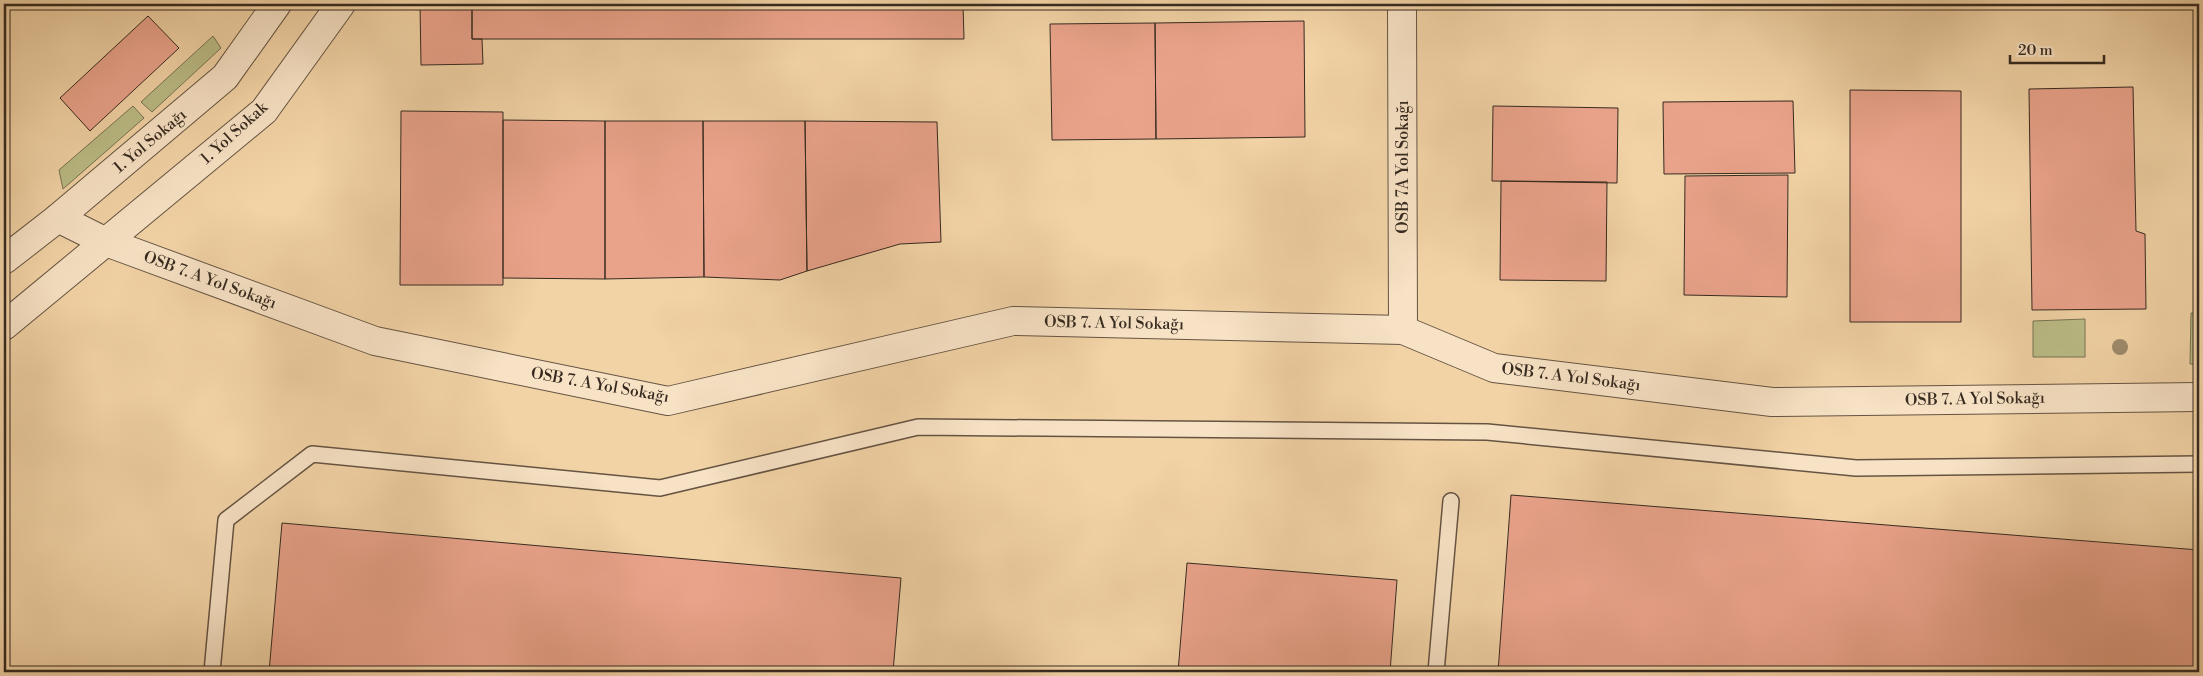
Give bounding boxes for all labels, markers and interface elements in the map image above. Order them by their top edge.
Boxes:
scale bar [2010,32,2104,64]
text: 20 m [2018,41,2053,60]
street label: 1. Yol Sokak [196,96,273,168]
street label: OSB 7A Yol Sokağı [1393,100,1413,234]
street label: 1. Yol Sokağı [109,105,191,177]
street label: OSB 7. A Yol Sokağı [141,247,279,313]
street label: OSB 7. A Yol Sokağı [1044,312,1184,334]
street label: OSB 7. A Yol Sokağı [1500,359,1642,395]
street label: OSB 7. A Yol Sokağı [529,363,671,407]
street label: OSB 7. A Yol Sokağı [1905,388,2045,410]

